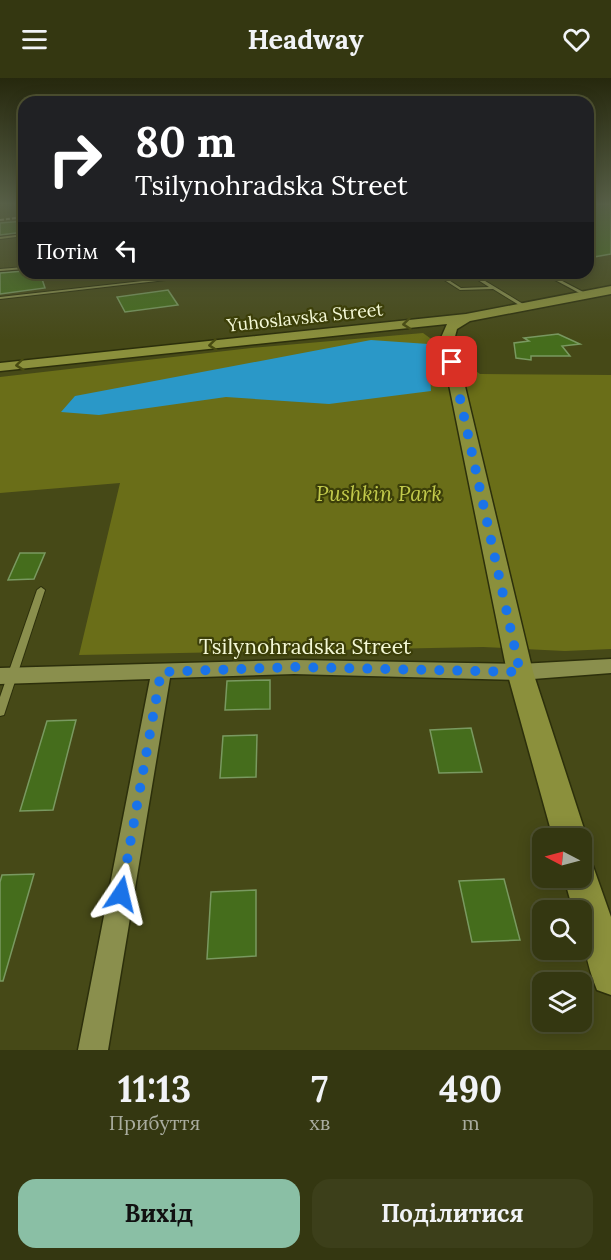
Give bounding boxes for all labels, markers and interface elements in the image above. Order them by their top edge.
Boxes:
text: Headway [247,22,364,56]
icon: menu [18,23,51,56]
icon: heart [560,23,593,56]
text: 80 m [135,115,235,169]
icon: right [36,120,114,198]
text: Tsilynohradska Street [135,168,408,202]
icon: left [110,234,143,267]
text: Потім [36,237,98,265]
street label: Yuhoslavska Street [225,297,384,337]
one-way arrow [403,317,412,330]
pin [426,336,477,387]
one-way arrow [209,338,218,350]
icon: arrive [435,345,468,378]
one-way arrow [15,358,24,371]
park label: Pushkin Park [316,480,442,507]
street label: Tsilynohradska Street [199,633,412,660]
north arrow [532,828,592,888]
map controls [532,828,592,1032]
position arrow [89,862,153,926]
button: search [532,900,592,960]
button: layers [532,972,592,1032]
text: 11:13 [118,1066,191,1112]
text: 7 [311,1066,328,1112]
text: 490 [439,1066,502,1112]
text: Прибуття [109,1110,200,1135]
text: хв [309,1110,330,1135]
text: m [462,1110,480,1135]
button: Вихід [18,1179,300,1248]
button: Поділитися [312,1179,593,1248]

